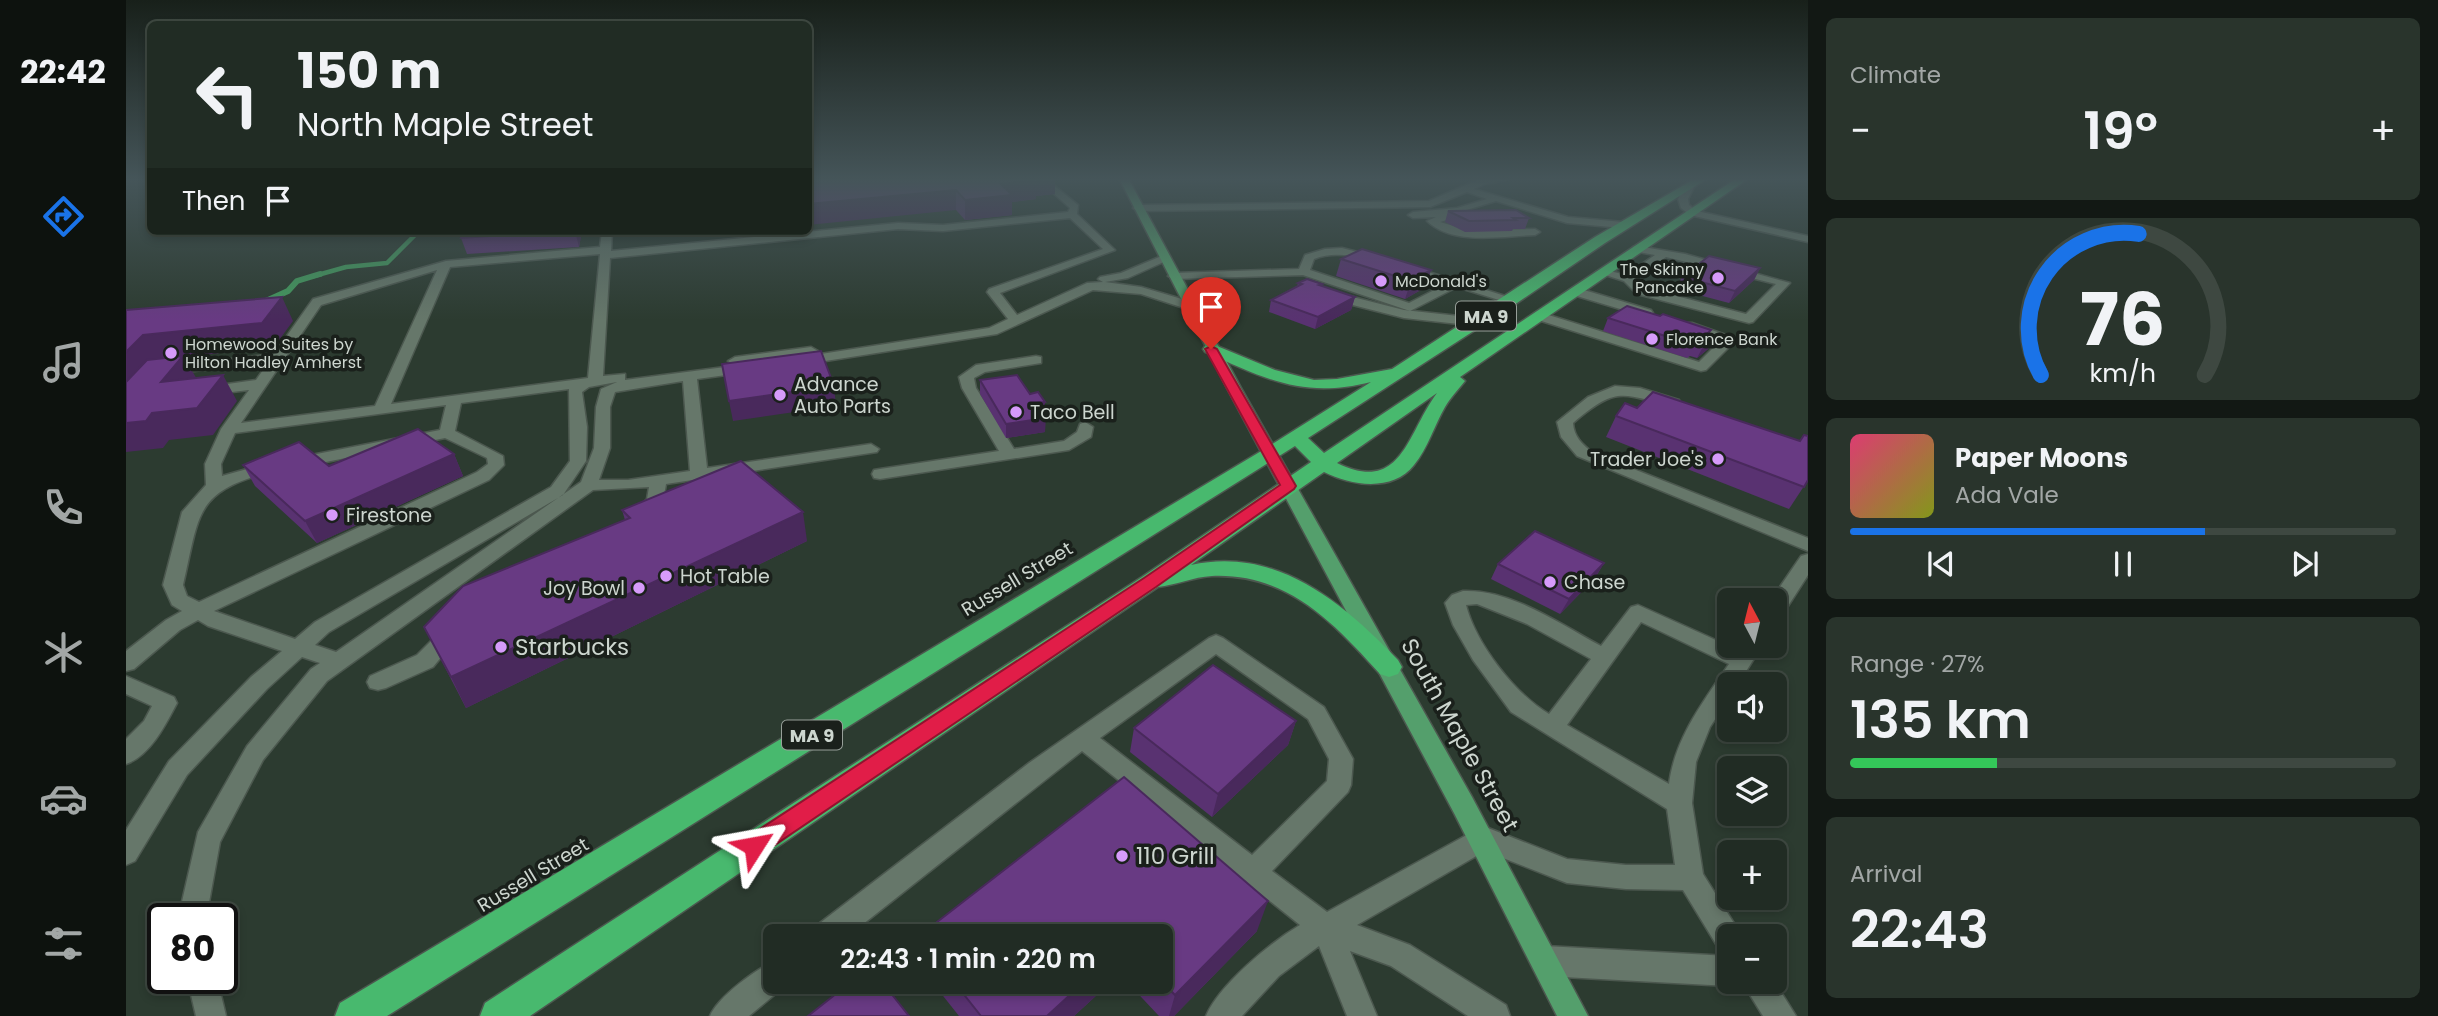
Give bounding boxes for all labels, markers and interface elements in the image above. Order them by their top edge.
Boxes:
text: 150 m [297,37,442,105]
text: 22:42 [20,49,106,94]
icon: left [182,49,273,140]
text: Climate [1850,59,1941,91]
text: 19° [2083,94,2158,167]
text: North Maple Street [297,102,593,147]
text: − [1850,104,1871,157]
text: + [2370,104,2396,157]
icon: arrive [259,182,297,220]
text: Then [182,183,245,219]
icon: directions [39,192,88,241]
place label: The Skinny Pancake [1620,258,1704,299]
text: 76 [2080,269,2166,370]
place label: McDonald's [1395,270,1487,293]
marker: The Skinny Pancake [1710,270,1726,286]
marker: McDonald's [1373,273,1389,289]
pin [1181,277,1241,349]
icon: arrive [1192,288,1230,326]
road number: MA 9 [1456,302,1516,330]
place label: Florence Bank [1666,328,1778,351]
marker: Florence Bank [1644,331,1660,347]
place label: Homewood Suites by Hilton Hadley Amherst [185,333,362,374]
icon: music [39,338,88,387]
marker: Homewood Suites by Hilton Hadley Amherst [163,345,179,361]
text: km/h [2090,355,2156,390]
place label: Advance Auto Parts [794,371,891,420]
marker: Advance Auto Parts [772,387,788,403]
place label: Taco Bell [1030,399,1115,426]
marker: Taco Bell [1008,404,1024,420]
text: Paper Moons [1955,440,2128,476]
place label: Trader Joe's [1590,446,1704,473]
marker: Trader Joe's [1710,451,1726,467]
text: Ada Vale [1955,479,2059,511]
icon: phone [39,483,88,532]
place label: Firestone [346,502,432,529]
marker: Firestone [324,507,340,523]
street label: Russell Street [956,535,1078,623]
icon: previous [1922,545,1960,583]
icon: pause [2104,545,2142,583]
icon: next [2286,545,2324,583]
place label: Hot Table [680,563,770,590]
marker: Hot Table [658,568,674,584]
place label: Chase [1564,569,1625,596]
marker: Chase [1542,574,1558,590]
place label: Joy Bowl [543,575,625,602]
marker: Joy Bowl [631,580,647,596]
north arrow [1717,588,1787,658]
map controls [1717,588,1787,994]
icon: climate [39,628,88,677]
place label: Starbucks [515,631,629,663]
street label: South Maple Street [1394,633,1526,837]
marker: Starbucks [493,639,509,655]
text: Range · 27% [1850,648,1984,680]
button: sound [1717,672,1787,742]
text: 135 km [1850,683,2031,756]
road number: MA 9 [782,720,842,750]
button: layers [1717,756,1787,826]
icon: car [39,774,88,823]
position arrow [717,809,791,883]
street label: Russell Street [472,831,594,919]
place label: 110 Grill [1136,840,1215,872]
button: + [1717,840,1787,910]
marker: 110 Grill [1114,848,1130,864]
text: Arrival [1850,858,1922,890]
text: 22:43 [1850,893,1989,966]
speed limit sign: 80 [147,903,238,994]
icon: filters [39,919,88,968]
button: − [1717,924,1787,994]
text: 22:43 · 1 min · 220 m [840,941,1096,977]

